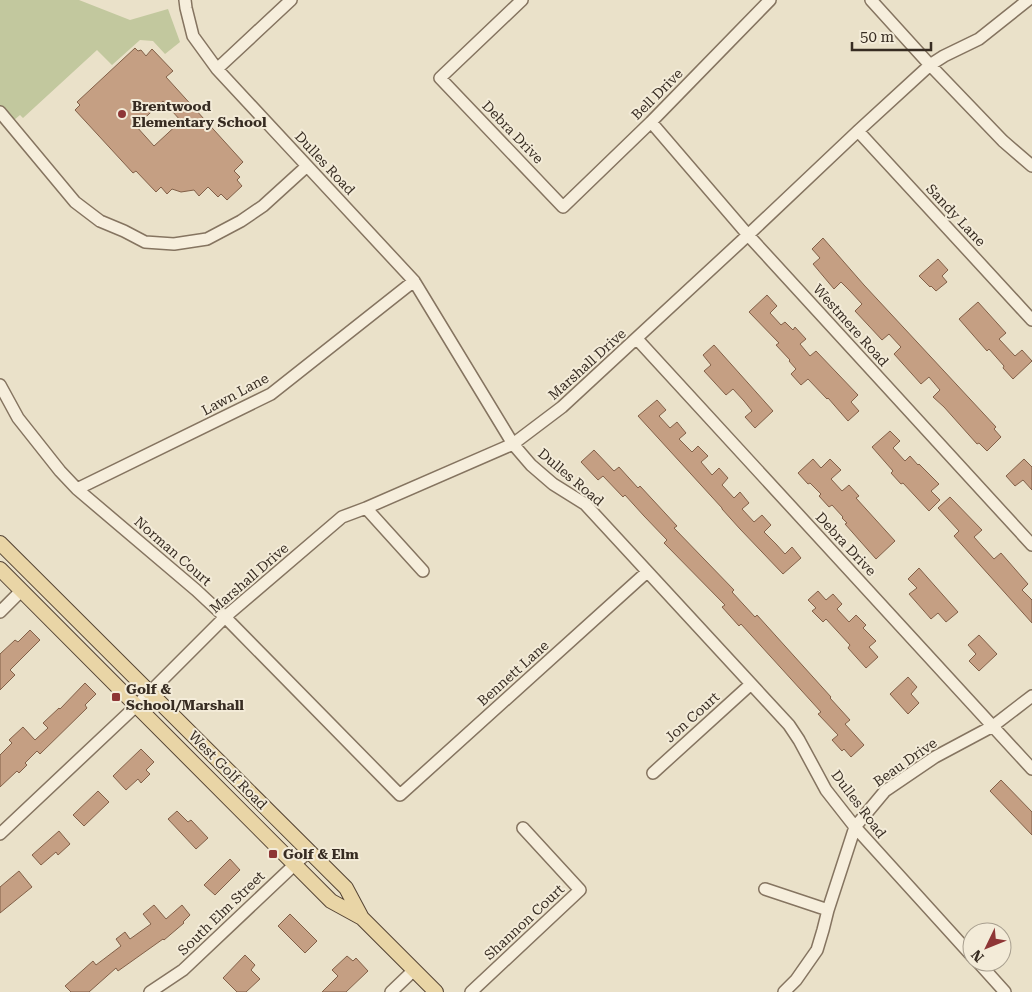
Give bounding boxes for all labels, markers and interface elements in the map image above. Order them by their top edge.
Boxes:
scale bar [852,20,931,52]
text: 50 m [860,28,895,46]
street label: Bell Drive [628,65,686,123]
street label: Debra Drive [479,97,547,167]
place label: Brentwood Elementary School [132,98,267,130]
marker: Brentwood Elementary School [116,108,128,120]
street label: Dulles Road [292,128,358,198]
street label: Sandy Lane [923,181,989,250]
street label: Westmere Road [810,281,892,369]
street label: Marshall Drive [545,325,629,403]
street label: Lawn Lane [199,370,271,418]
street label: Dulles Road [535,445,607,509]
street label: Debra Drive [813,509,880,579]
street label: Norman Court [131,513,215,589]
street label: Marshall Drive [207,539,292,616]
street label: Bennett Lane [474,637,552,709]
place label: Golf & School/Marshall [126,681,244,713]
street label: Jon Court [662,688,722,746]
marker: Golf & School/Marshall [110,691,122,703]
street label: West Golf Road [186,728,270,812]
street label: Beau Drive [870,734,940,790]
street label: Dulles Road [828,767,890,841]
place label: Golf & Elm [283,846,359,862]
marker: Golf & Elm [267,848,279,860]
street label: South Elm Street [174,868,268,958]
street label: Shannon Court [481,881,567,963]
north arrow [962,922,1012,972]
text: N [968,946,987,965]

